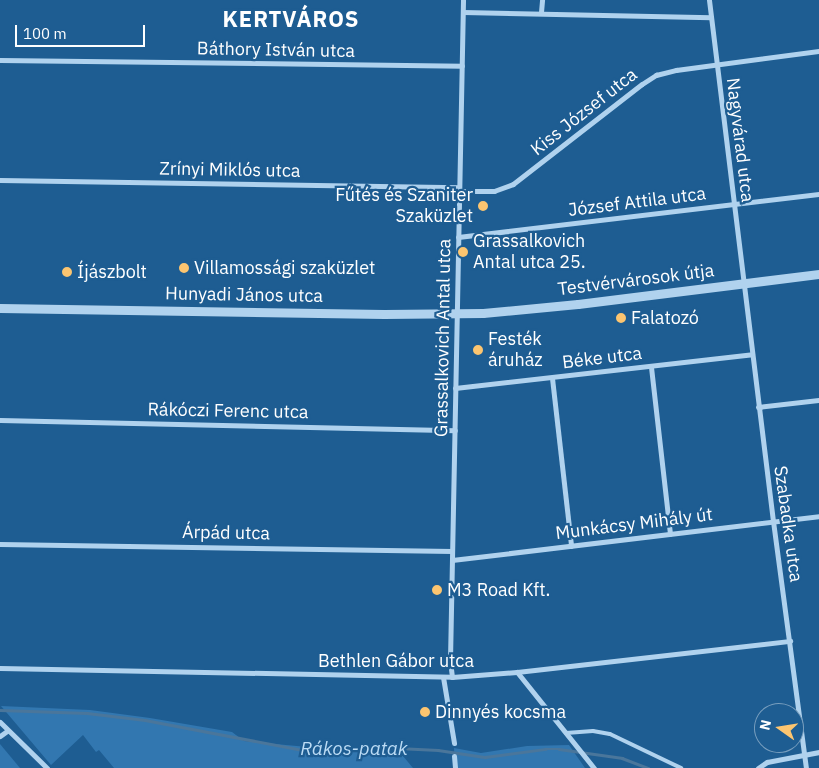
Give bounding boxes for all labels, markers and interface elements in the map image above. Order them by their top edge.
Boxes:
district label: KERTVÁROS [221,6,361,32]
scale bar [18,15,148,47]
text: 100 m [23,24,67,43]
street label: Báthory István utca [197,38,355,62]
street label: Kiss József utca [527,64,641,160]
street label: Nagyvárad utca [722,77,758,203]
street label: Zrínyi Miklós utca [159,158,301,182]
street label: József Attila utca [567,183,707,221]
place label: Fűtés és Szaniter Szaküzlet [335,185,473,228]
marker: Fűtés és Szaniter Szaküzlet [477,200,489,212]
place label: Grassalkovich Antal utca 25. [473,231,586,274]
street label: Grassalkovich Antal utca [430,239,456,437]
marker: Grassalkovich Antal utca 25. [457,246,469,258]
place label: Villamossági szaküzlet [194,257,375,279]
street label: Testvérvárosok útja [557,260,715,300]
place label: Íjászbolt [77,261,147,283]
marker: Villamossági szaküzlet [178,262,190,274]
marker: Íjászbolt [61,266,73,278]
street label: Hunyadi János utca [165,283,323,307]
place label: Falatozó [631,307,699,329]
marker: Falatozó [615,312,627,324]
place label: Festék áruház [488,329,543,372]
street label: Béke utca [561,342,643,374]
marker: Festék áruház [472,344,484,356]
street label: Rákóczi Ferenc utca [147,399,309,423]
street label: Szabadka utca [769,464,807,584]
street label: Munkácsy Mihály út [554,504,714,544]
street label: Árpád utca [182,521,270,545]
place label: M3 Road Kft. [447,579,550,601]
marker: M3 Road Kft. [431,584,443,596]
street label: Bethlen Gábor utca [318,650,474,672]
place label: Dinnyés kocsma [435,701,566,723]
north arrow [754,703,804,753]
marker: Dinnyés kocsma [419,706,431,718]
text: N [755,718,775,732]
water label: Rákos-patak [300,738,408,760]

